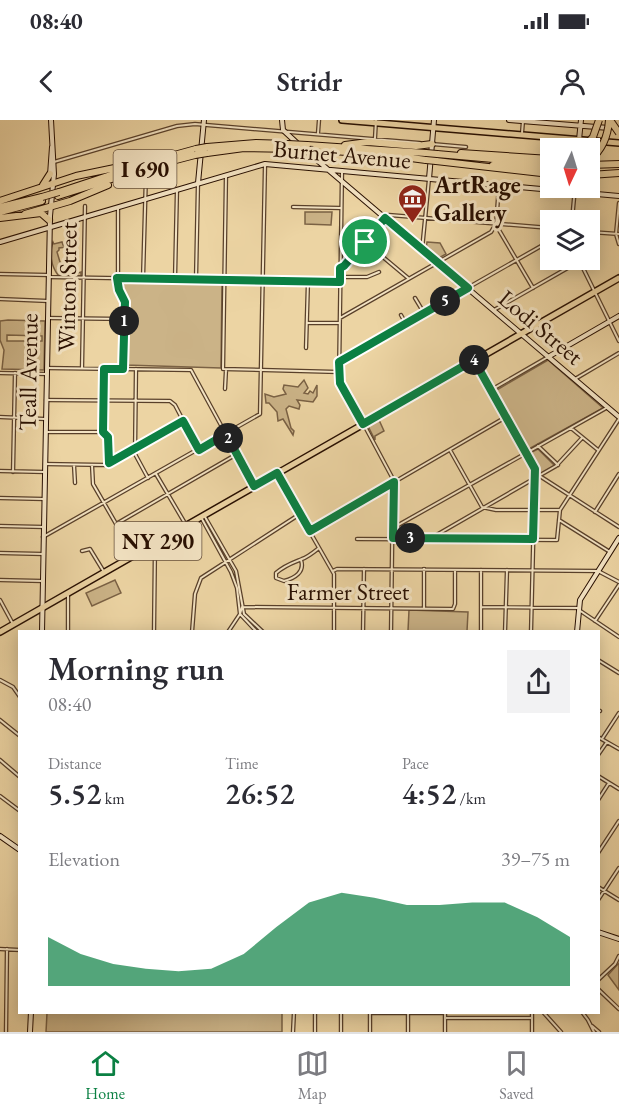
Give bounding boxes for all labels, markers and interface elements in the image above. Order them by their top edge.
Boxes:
text: 08:40 [30,7,83,36]
text: Stridr [277,64,342,99]
icon: back [30,65,63,98]
icon: person [556,65,589,98]
street label: Burnet Avenue [272,133,412,175]
north arrow [540,138,600,198]
map controls [540,138,600,270]
road number: I 690 [114,150,176,188]
place label: ArtRage Gallery [433,169,521,229]
museum icon: ArtRage Gallery [397,182,429,224]
button: layers [540,210,600,270]
pin [339,216,390,267]
street label: Winton Street [50,221,84,352]
icon: arrive [348,225,381,258]
street label: Lodi Street [492,283,590,372]
pin: 5 [430,286,460,316]
text: 5 [441,290,449,311]
pin: 1 [109,306,139,336]
text: 1 [120,310,128,331]
street label: Teall Avenue [11,313,45,431]
pin: 4 [459,345,489,375]
text: 4 [470,349,478,370]
pin: 2 [213,423,243,453]
text: 2 [224,427,232,448]
road number: NY 290 [114,522,201,560]
pin: 3 [395,523,425,553]
text: 3 [406,527,414,548]
street label: Farmer Street [287,576,410,607]
text: Morning run [48,647,225,690]
button: share [507,650,570,713]
text: 08:40 [48,691,91,717]
text: Distance [48,753,101,774]
text: Time [225,753,258,774]
text: Pace [402,753,429,774]
text: 5.52 [48,774,101,813]
text: 26:52 [225,774,295,813]
text: 4:52 [402,774,456,813]
text: km [101,788,125,809]
text: /km [456,788,486,809]
text: Elevation [48,846,120,872]
text: 39–75 m [501,846,570,872]
tab: Home [85,1047,125,1104]
tab: Map [296,1047,329,1104]
tab: Saved [499,1047,534,1104]

